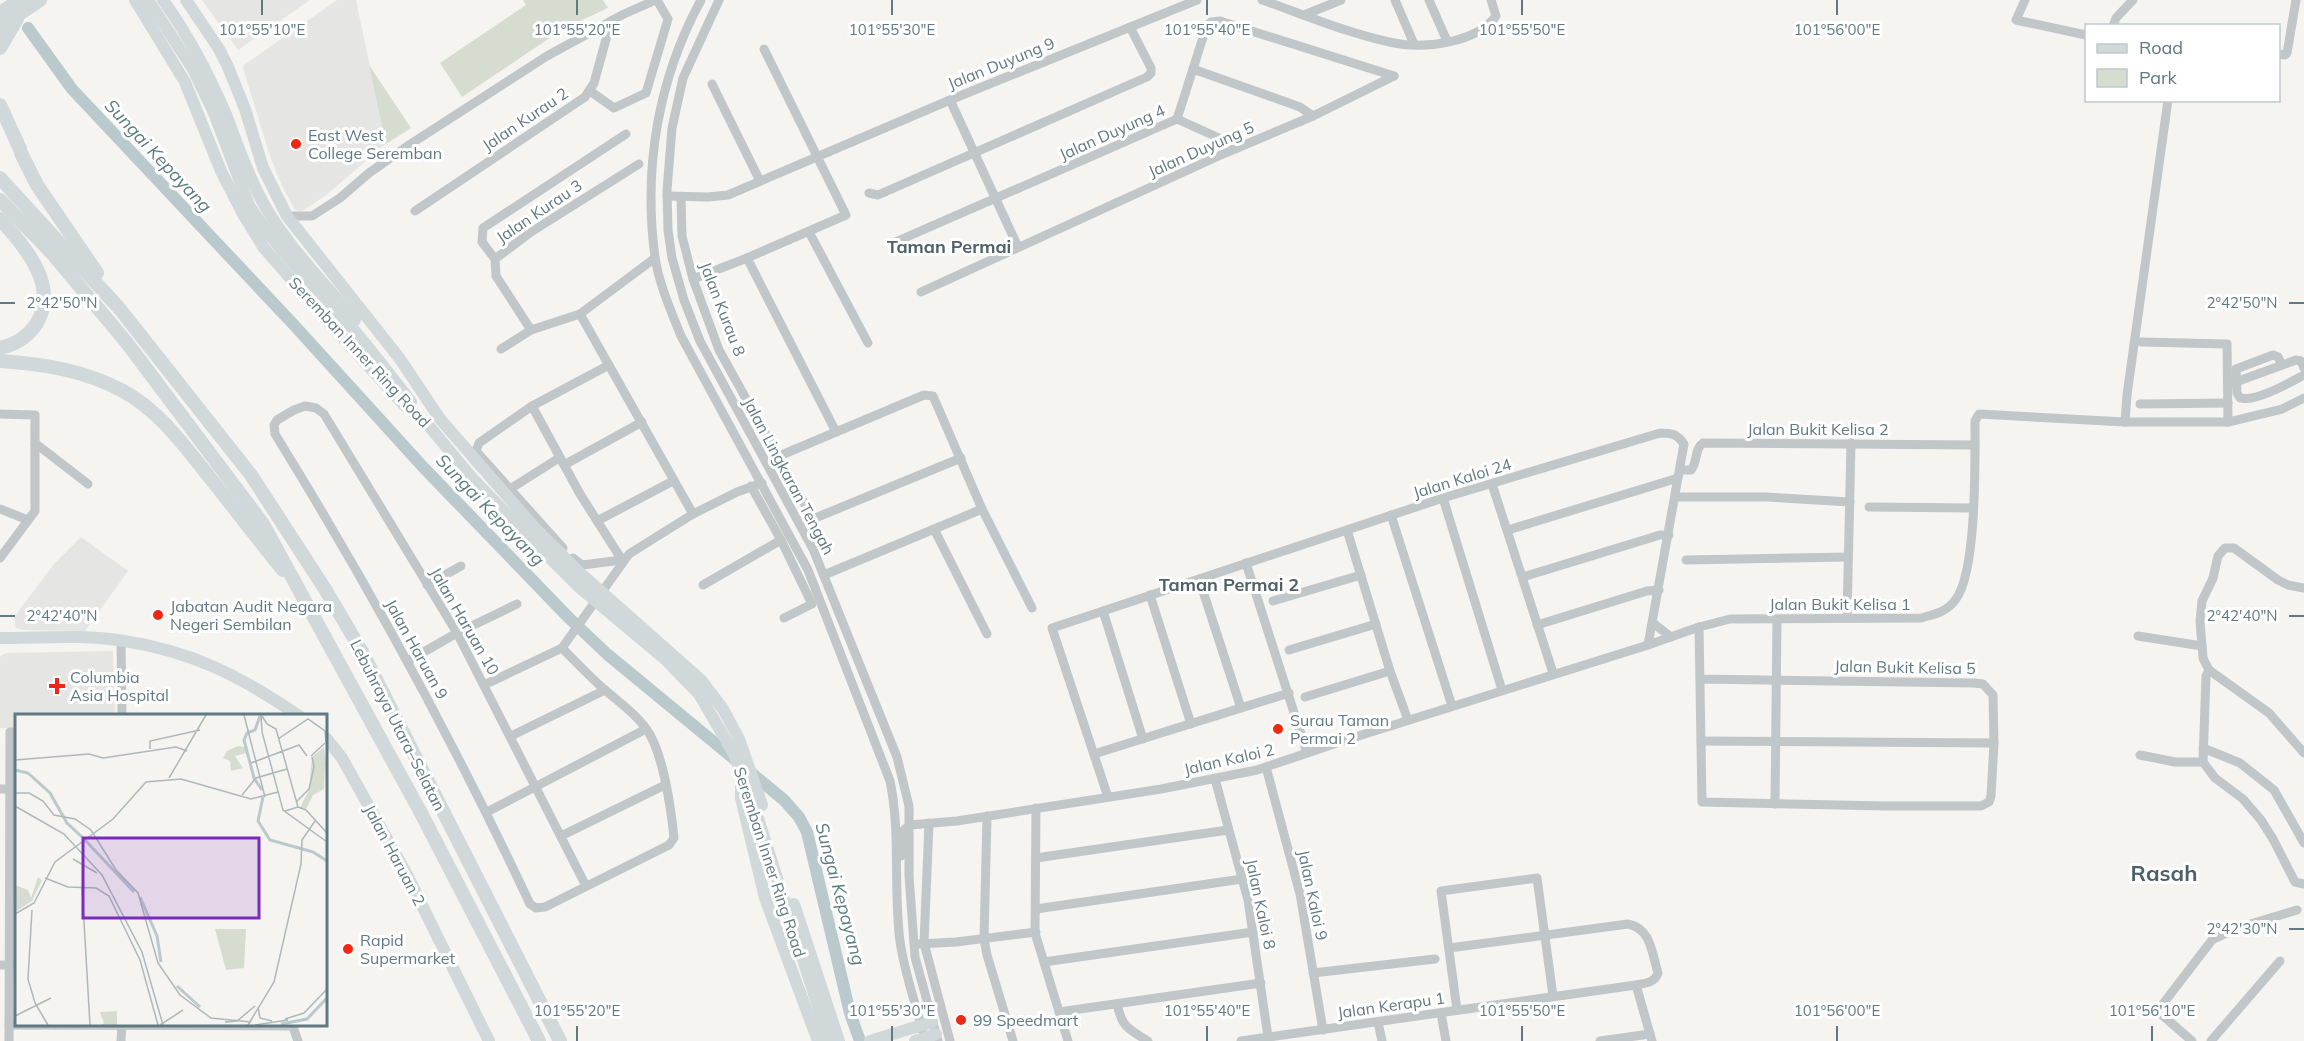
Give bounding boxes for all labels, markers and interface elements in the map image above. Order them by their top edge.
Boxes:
text: 101°55'10"E [219,20,305,39]
text: 101°55'20"E [534,20,620,39]
text: 101°55'30"E [849,20,935,39]
text: 101°55'40"E [1164,20,1250,39]
text: 101°55'50"E [1479,20,1565,39]
text: 101°56'00"E [1794,20,1880,39]
legend [2085,24,2280,102]
street label: Jalan Duyung 9 [945,32,1057,94]
text: Road [2139,36,2183,59]
text: Park [2139,66,2178,89]
street label: Jalan Kurau 2 [478,83,572,155]
water label: Sungai Kepayang [100,94,217,217]
street label: Jalan Duyung 4 [1056,100,1168,164]
street label: Jalan Duyung 5 [1145,117,1257,181]
place label: East West College Seremban [308,125,442,163]
marker: East West College Seremban [289,137,303,151]
street label: Jalan Kurau 3 [492,175,586,247]
district label: Taman Permai [887,235,1011,258]
street label: Jalan Kurau 8 [696,259,750,359]
street label: Seremban Inner Ring Road [285,272,435,432]
text: 2°42'50"N [27,293,97,312]
text: 2°42'50"N [2207,293,2277,312]
street label: Jalan Lingkaran Tengah [739,394,839,558]
street label: Jalan Bukit Kelisa 2 [1747,419,1889,439]
water label: Sungai Kepayang [431,449,550,571]
street label: Jalan Kaloi 24 [1410,453,1514,502]
street label: Jalan Haruan 10 [426,564,504,678]
district label: Taman Permai 2 [1159,573,1299,596]
street label: Jalan Bukit Kelisa 1 [1769,594,1911,614]
street label: Jalan Haruan 9 [381,595,453,703]
place label: Jabatan Audit Negara Negeri Sembilan [170,596,332,634]
text: 2°42'40"N [27,606,97,625]
text: 2°42'40"N [2207,606,2277,625]
marker: Jabatan Audit Negara Negeri Sembilan [151,608,165,622]
street label: Lebuhraya Utara–Selatan [346,636,450,814]
street label: Jalan Bukit Kelisa 5 [1834,656,1976,678]
place label: Columbia Asia Hospital [70,667,169,705]
marker: Columbia Asia Hospital [48,677,66,695]
place label: Surau Taman Permai 2 [1290,710,1389,748]
inset map [15,714,327,1026]
marker: Surau Taman Permai 2 [1271,722,1285,736]
street label: Jalan Kaloi 2 [1182,739,1276,779]
street label: Seremban Inner Ring Road [730,764,810,960]
street label: Jalan Haruan 2 [360,801,430,909]
water label: Sungai Kepayang [810,820,871,968]
street label: Jalan Kaloi 9 [1294,848,1332,942]
street label: Jalan Kaloi 8 [1242,857,1280,951]
district label: Rasah [2131,859,2197,887]
text: 2°42'30"N [2207,919,2277,938]
place label: Rapid Supermarket [360,930,456,968]
marker: Rapid Supermarket [341,942,355,956]
street label: Jalan Kerapu 1 [1336,988,1446,1022]
text: 101°55'20"E [534,1001,620,1020]
text: 101°55'30"E [849,1001,935,1020]
text: 101°55'40"E [1164,1001,1250,1020]
text: 101°55'50"E [1479,1001,1565,1020]
text: 101°56'00"E [1794,1001,1880,1020]
text: 101°56'10"E [2109,1001,2195,1020]
place label: 99 Speedmart [973,1010,1079,1030]
marker: 99 Speedmart [954,1013,968,1027]

